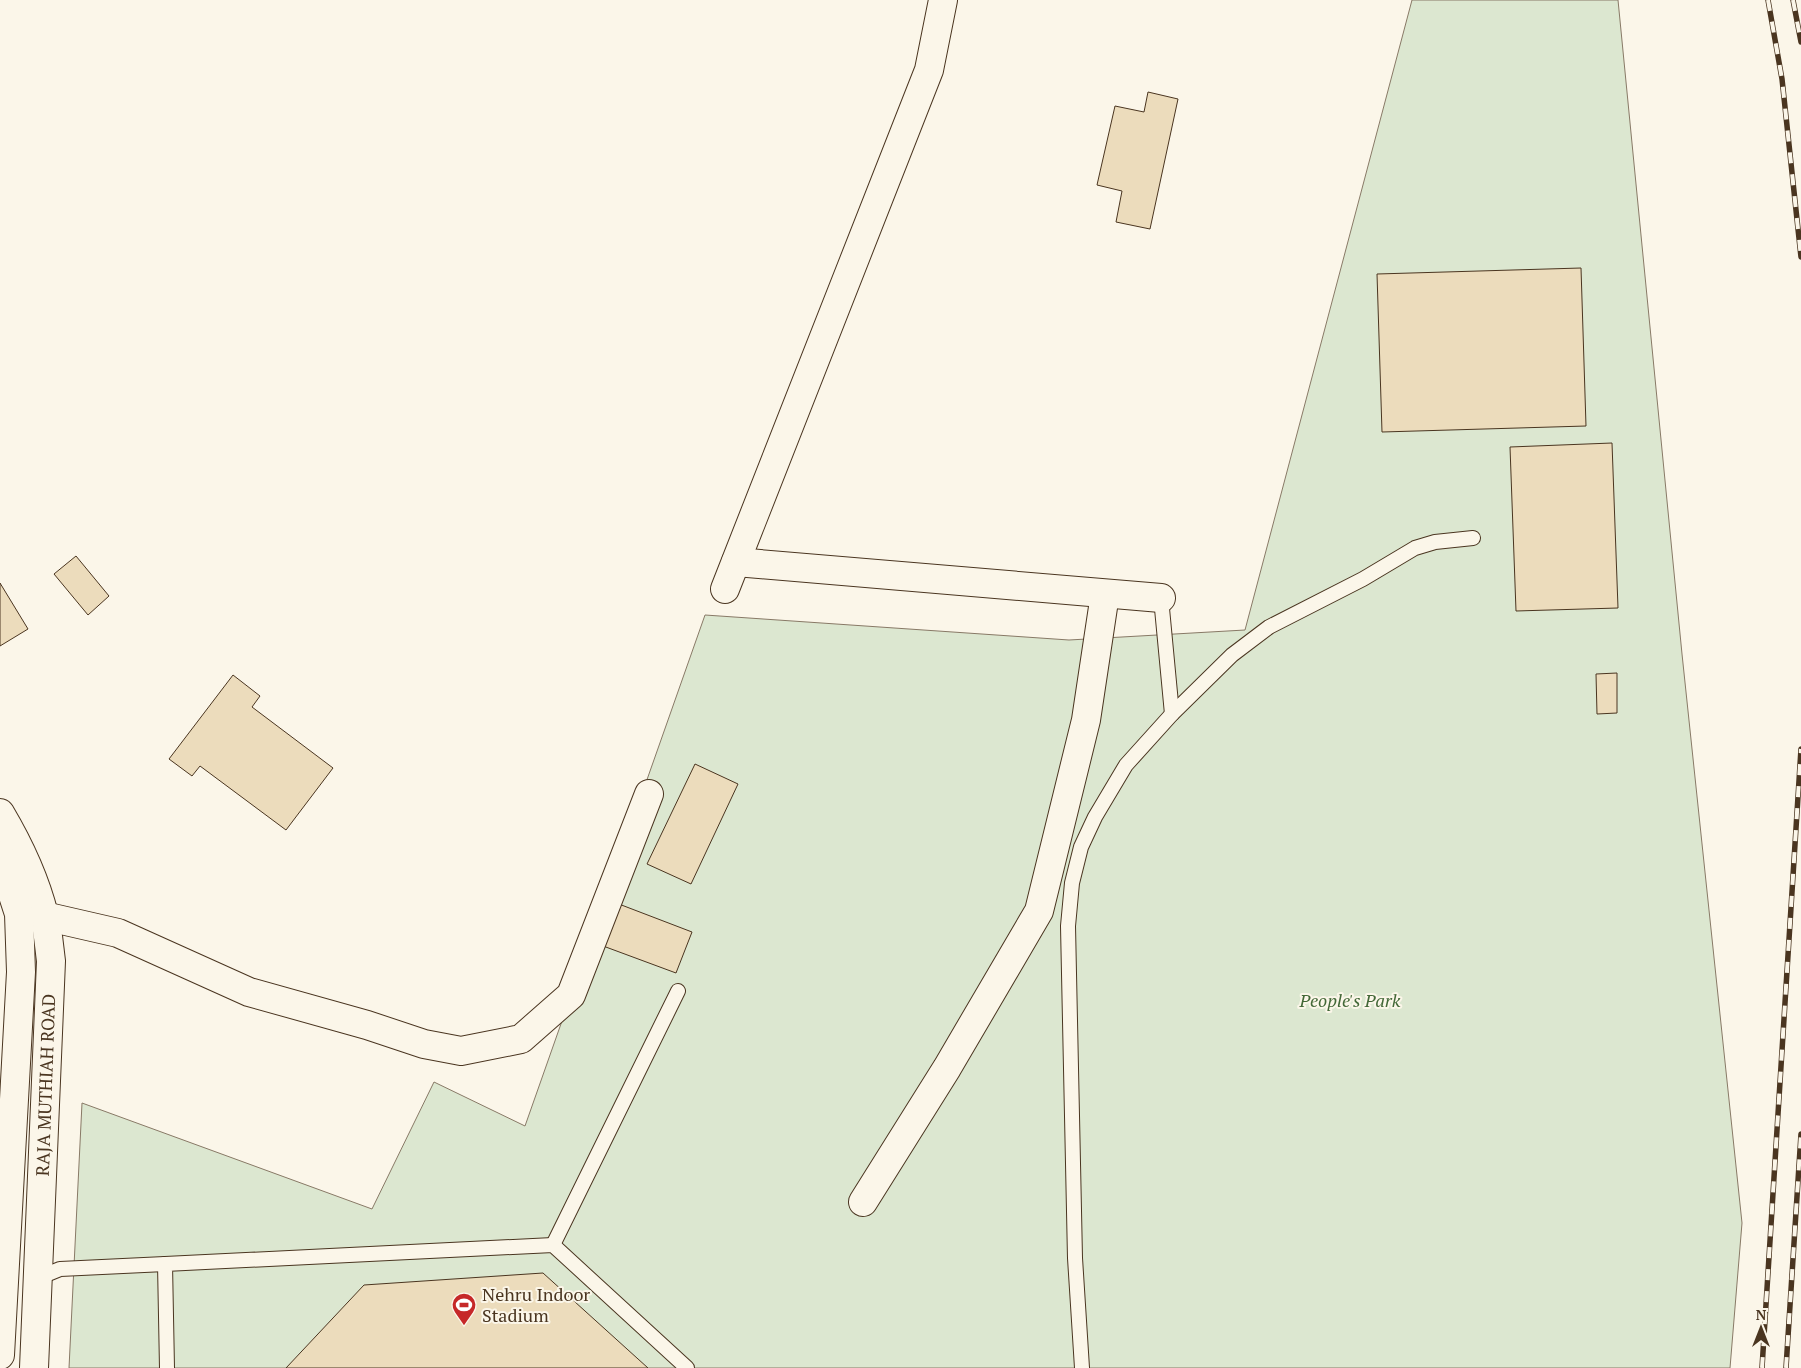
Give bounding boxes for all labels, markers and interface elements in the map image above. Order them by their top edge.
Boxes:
park label: People's Park [1299,988,1401,1012]
street label: RAJA MUTHIAH ROAD [30,993,60,1177]
place label: Nehru Indoor Stadium [482,1282,590,1327]
sports icon: Nehru Indoor Stadium [451,1292,477,1326]
north arrow [1736,1303,1786,1353]
text: N [1756,1305,1767,1324]

